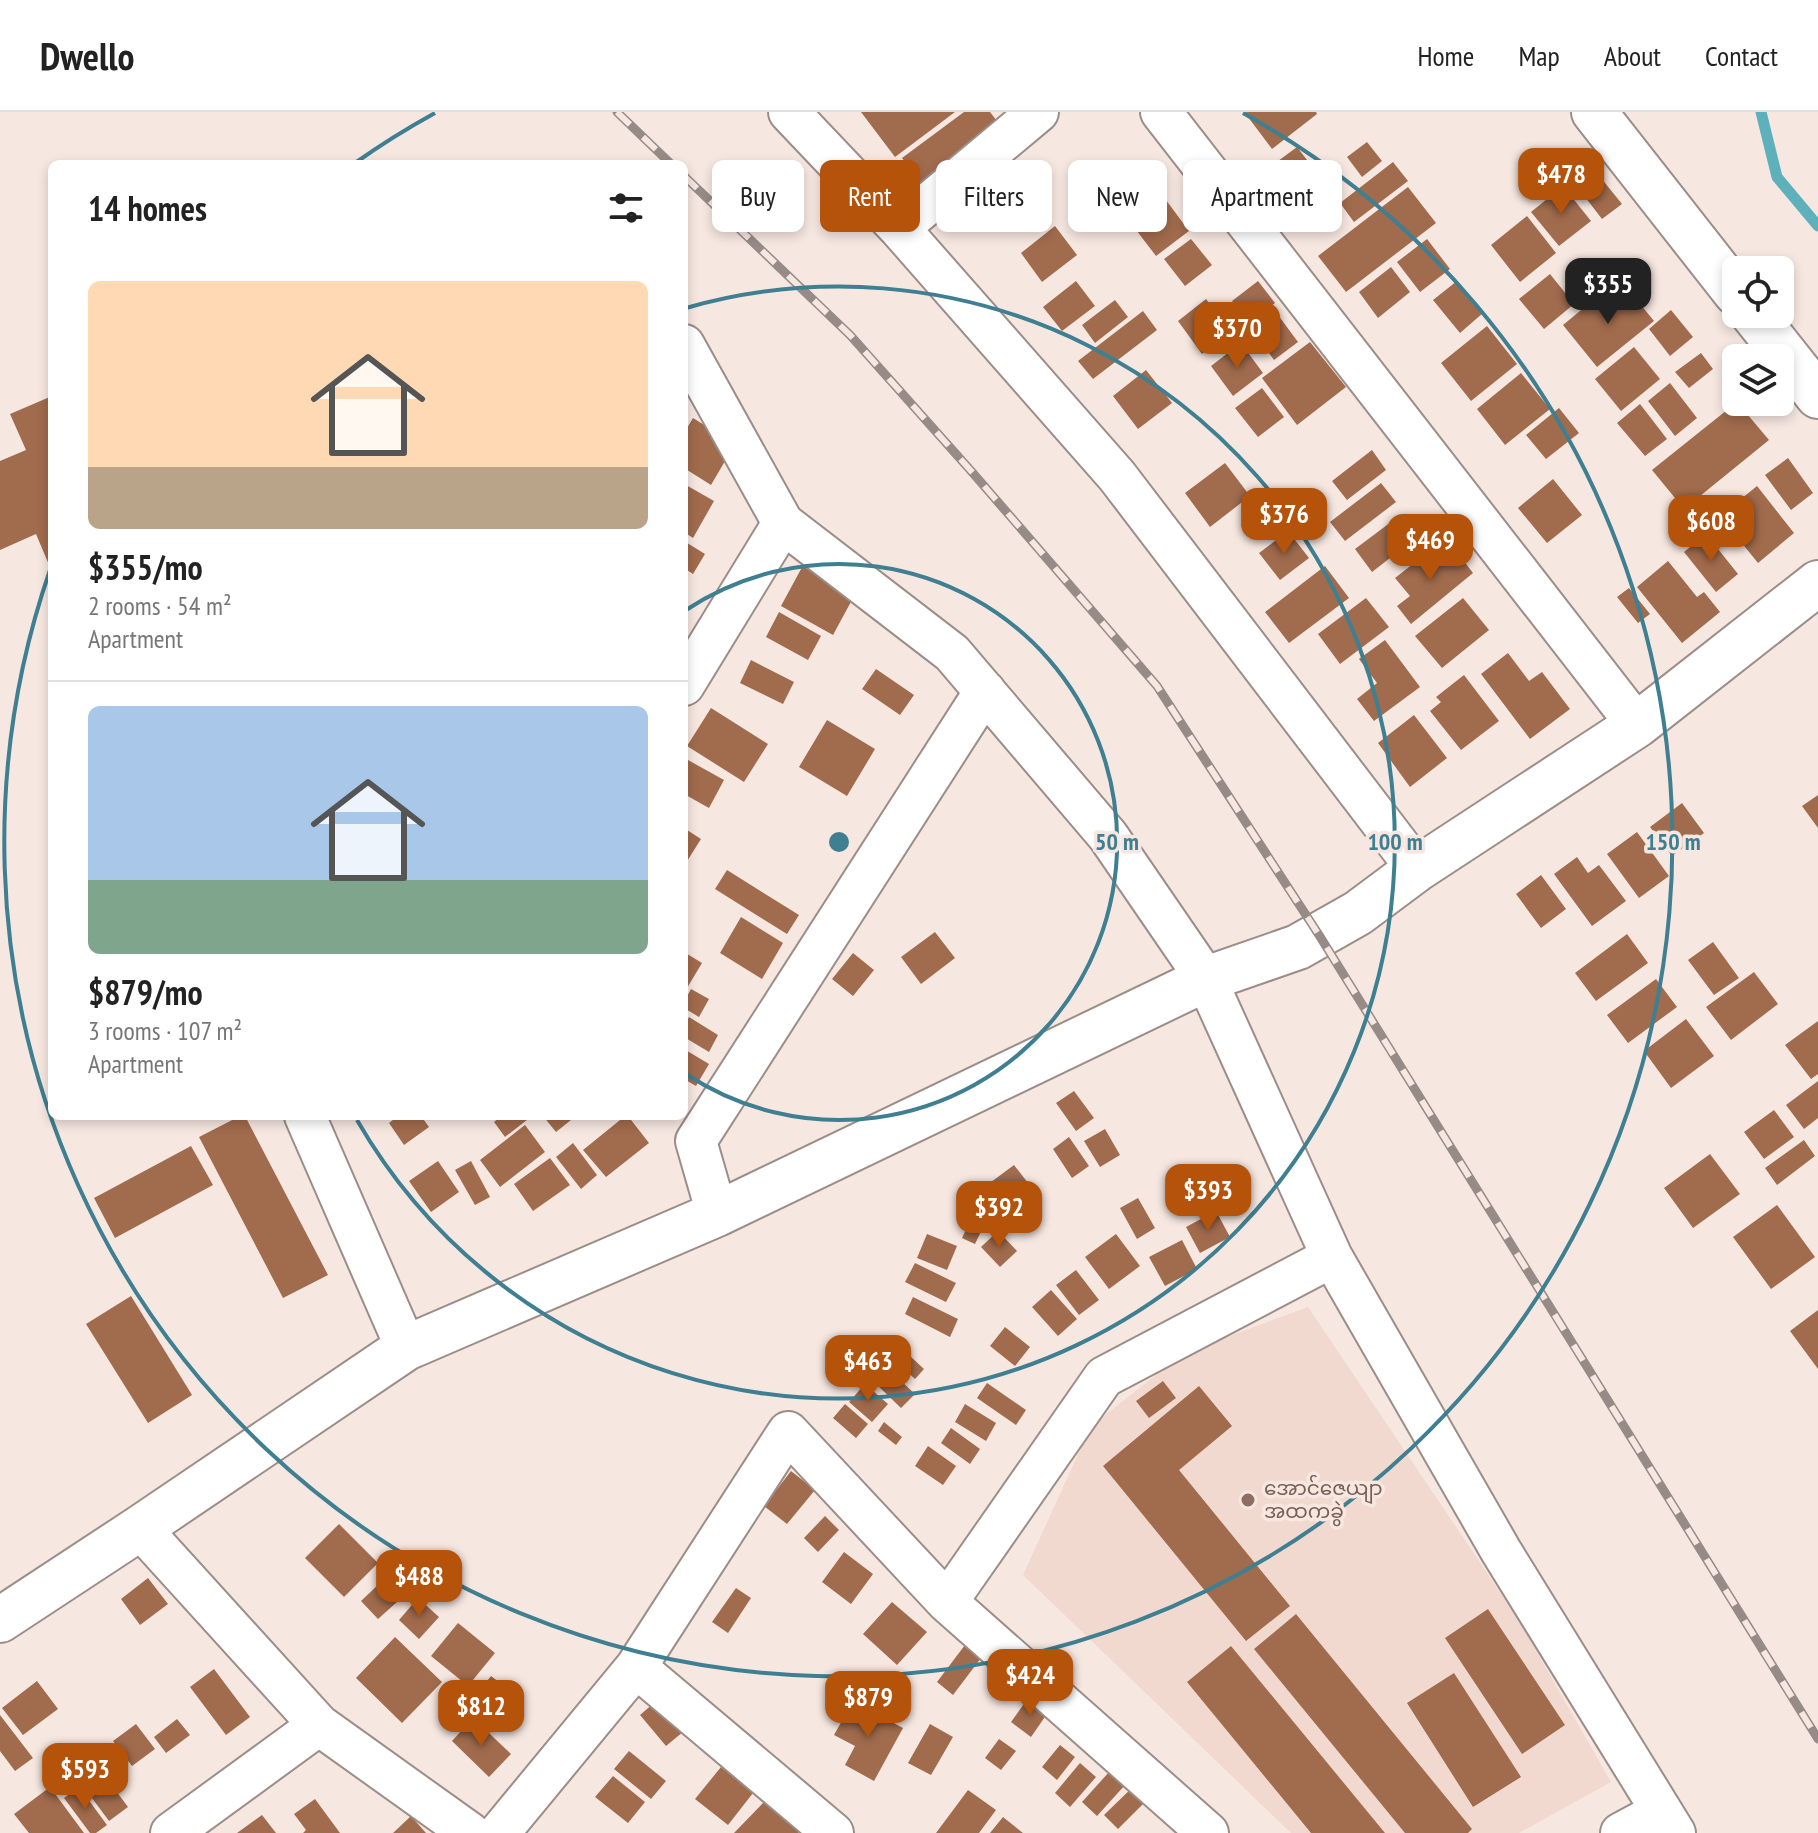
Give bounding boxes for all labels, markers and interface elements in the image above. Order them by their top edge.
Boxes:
text: Dwello [40,31,134,80]
text: Home [1418,37,1474,74]
text: Map [1518,37,1560,74]
text: About [1604,37,1661,74]
text: Contact [1705,37,1778,74]
pin: $478 [1514,148,1608,216]
text: $478 [1536,157,1586,190]
chip: Buy [712,160,804,232]
chip: Rent [820,160,920,232]
chip: Filters [936,160,1052,232]
chip: New [1068,160,1167,232]
chip: Apartment [1183,160,1342,232]
text: 14 homes [88,186,207,230]
icon: filters [604,186,648,230]
map controls [1722,256,1794,416]
button: locate [1722,256,1794,328]
pin: $355 [1561,258,1655,326]
text: $355 [1583,267,1633,300]
pin: $370 [1190,302,1284,370]
text: $370 [1212,311,1262,344]
icon: home [296,333,440,477]
button: layers [1722,344,1794,416]
pin: $376 [1237,488,1331,556]
pin: $608 [1664,495,1758,563]
text: $376 [1259,497,1309,530]
text: $608 [1686,504,1736,537]
pin: $469 [1383,514,1477,582]
text: $469 [1405,523,1455,556]
text: $355/mo [88,545,203,589]
text: 2 rooms · 54 m² [88,589,232,622]
text: Apartment [88,622,183,655]
icon: home [296,758,440,902]
text: 50 m [1095,826,1139,857]
text: 100 m [1367,826,1423,857]
text: 150 m [1645,826,1701,857]
centre of rings [825,828,853,856]
text: $879/mo [88,970,203,1014]
text: 3 rooms · 107 m² [88,1014,242,1047]
text: Apartment [88,1047,183,1080]
pin: $393 [1161,1164,1255,1232]
text: $393 [1183,1173,1233,1206]
pin: $392 [952,1181,1046,1249]
text: $392 [974,1190,1024,1223]
pin: $463 [821,1335,915,1403]
text: $463 [843,1344,893,1377]
place label: အောင်ဇေယျာ အထကခွဲ [1264,1474,1383,1527]
marker: အောင်ဇေယျာ အထကခွဲ [1239,1491,1257,1509]
pin: $488 [372,1550,466,1618]
text: $488 [394,1559,444,1592]
pin: $424 [983,1649,1077,1717]
text: $424 [1005,1658,1055,1691]
pin: $879 [821,1671,915,1739]
pin: $812 [434,1680,528,1748]
text: $879 [843,1680,893,1713]
text: $812 [456,1689,506,1722]
pin: $593 [38,1743,132,1811]
text: $593 [60,1752,110,1785]

